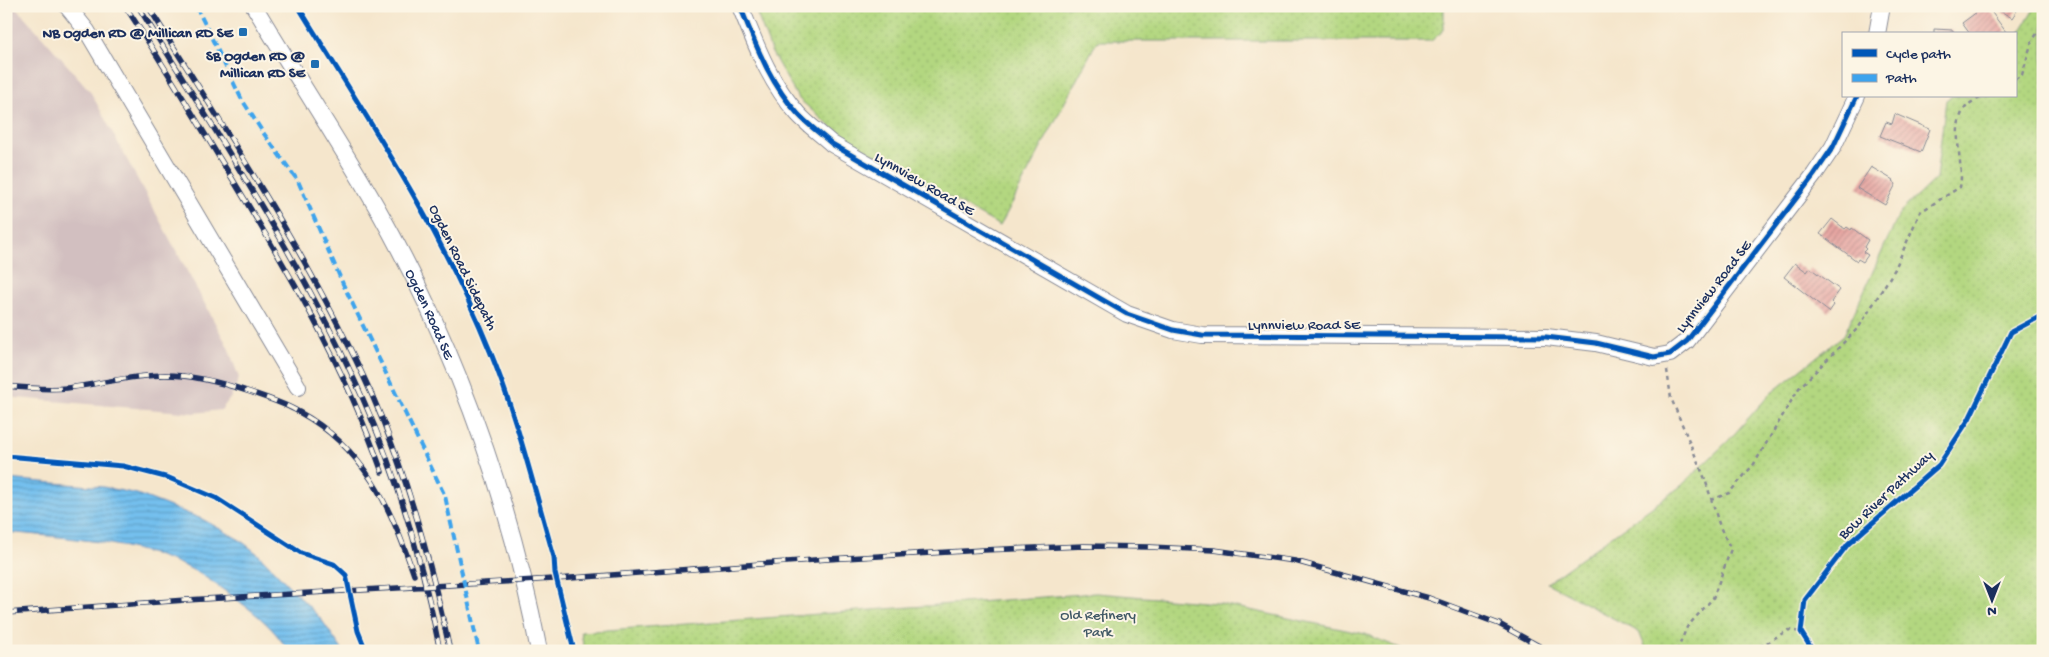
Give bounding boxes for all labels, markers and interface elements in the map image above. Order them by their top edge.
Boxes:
place label: NB Ogden RD @ Millican RD SE [43,25,235,43]
marker: NB Ogden RD @ Millican RD SE [237,26,249,38]
legend [1842,32,2016,98]
text: Cycle path [1886,46,1951,64]
place label: SB Ogden RD @ Millican RD SE [206,48,307,83]
marker: SB Ogden RD @ Millican RD SE [309,58,321,70]
text: Path [1885,70,1917,88]
street label: Lynnview Road SE [871,149,978,221]
street label: Ogden Road Sidepath [424,202,500,334]
street label: Lynnview Road SE [1673,237,1757,337]
street label: Ogden Road SE [400,266,457,363]
street label: Lynnview Road SE [1248,317,1361,335]
street label: Bow River Pathway [1834,446,1938,545]
north arrow [1966,574,2016,624]
text: N [1987,602,1997,619]
park label: Old Refinery Park [1060,607,1136,642]

